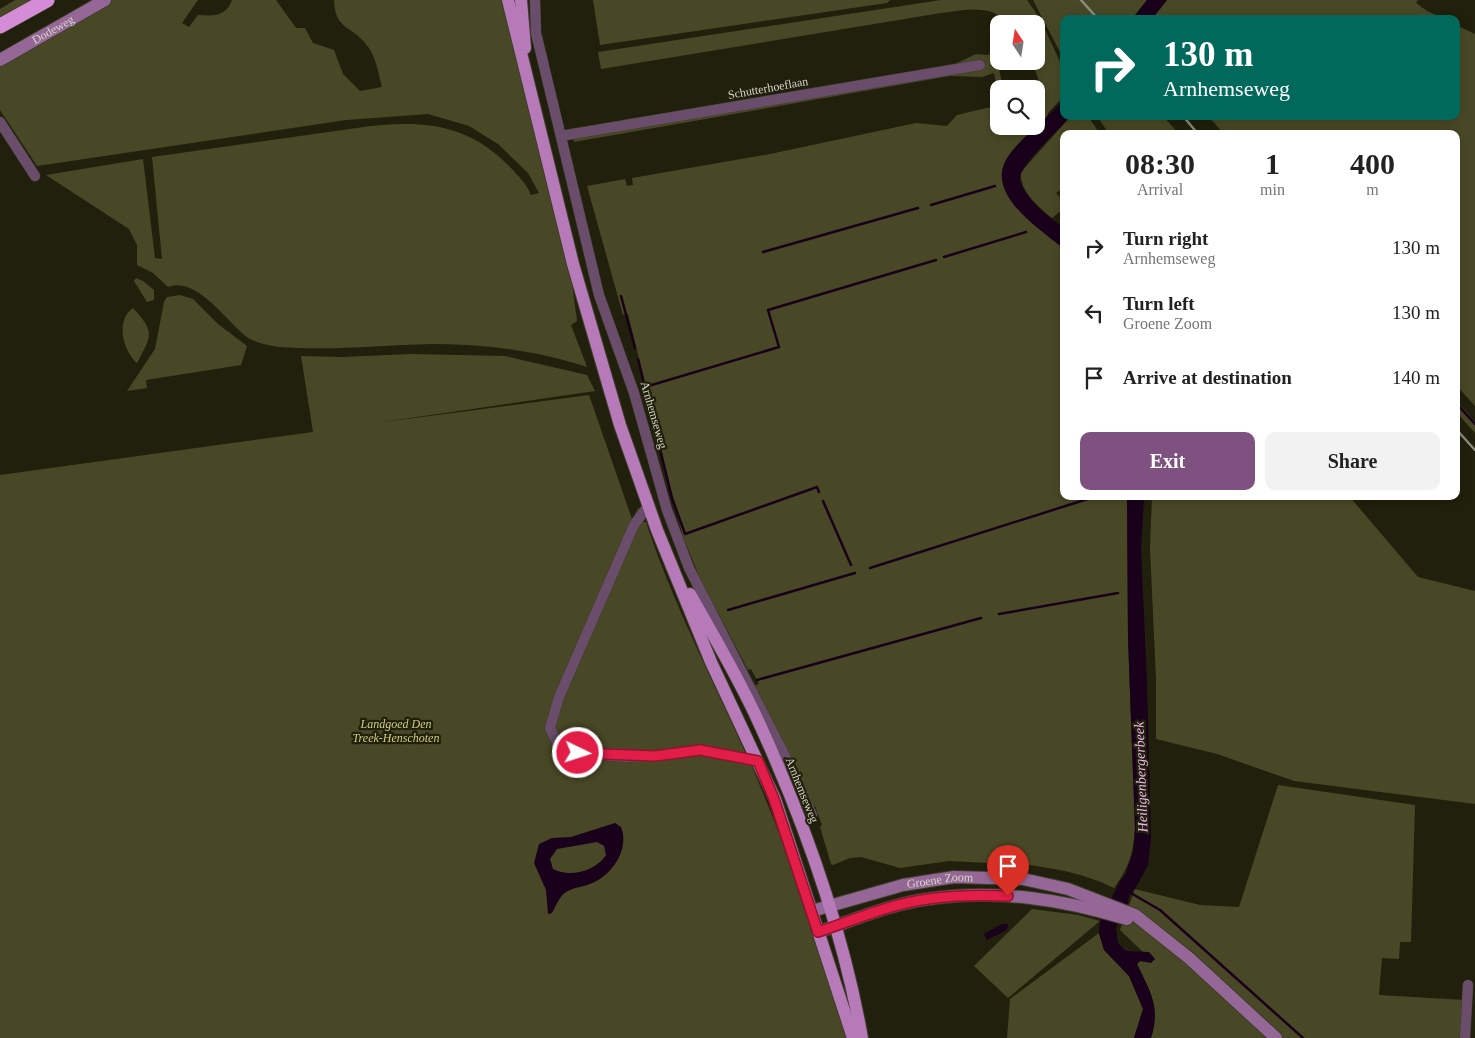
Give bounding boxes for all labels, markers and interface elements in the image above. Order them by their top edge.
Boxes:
street label: Dodeweg [30,12,76,47]
north arrow [990,15,1045,70]
map controls [990,15,1045,135]
icon: right [1080,35,1145,100]
text: 130 m [1163,35,1253,74]
street label: Schutterhoeflaan [727,74,809,102]
text: Arnhemseweg [1163,76,1290,101]
button: search [990,80,1045,135]
text: 08:30 [1125,147,1195,180]
text: 1 [1265,147,1280,180]
text: 400 [1350,147,1395,180]
text: Arrival [1137,181,1183,198]
text: min [1260,181,1285,198]
text: m [1366,181,1379,198]
text: Turn right [1123,228,1208,249]
icon: right [1080,234,1108,262]
text: 130 m [1392,237,1440,258]
text: Arnhemseweg [1123,250,1215,267]
text: Turn left [1123,293,1195,314]
icon: left [1080,299,1108,327]
text: 130 m [1392,302,1440,323]
text: Groene Zoom [1123,315,1212,332]
icon: arrive [1080,364,1108,392]
text: Arrive at destination [1123,367,1292,388]
text: 140 m [1392,367,1440,388]
street label: Arnhemseweg [638,380,670,450]
button: Exit [1080,432,1255,490]
button: Share [1265,432,1440,490]
park label: Landgoed Den Treek-Henschoten [353,717,439,745]
water label: Heiligenbergerbeek [1132,721,1150,834]
position arrow [551,726,603,778]
street label: Arnhemseweg [783,755,821,825]
pin [987,845,1029,896]
icon: arrive [994,852,1022,880]
street label: Groene Zoom [906,870,974,891]

